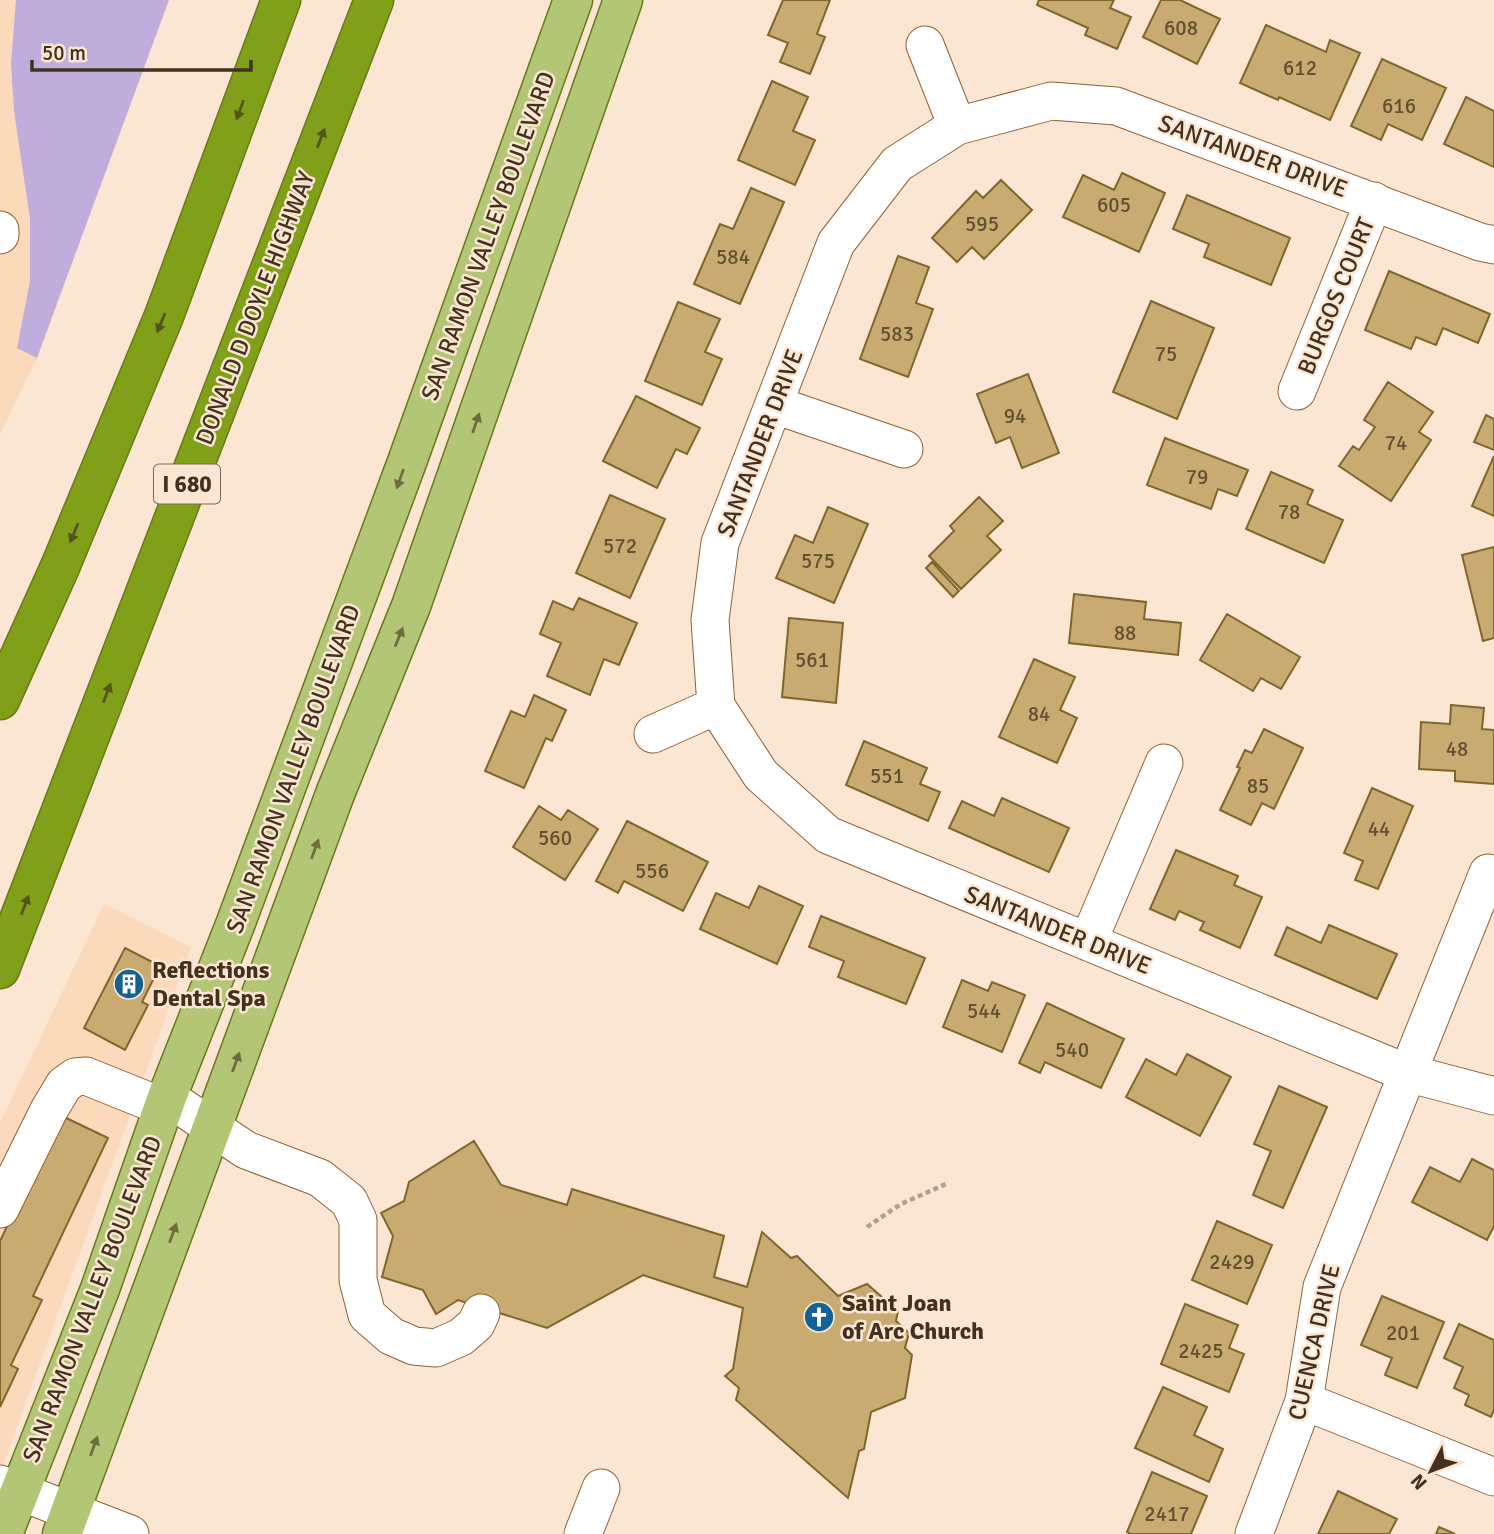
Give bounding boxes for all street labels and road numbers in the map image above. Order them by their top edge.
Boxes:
street label: SAN RAMON VALLEY BOULEVARD [414,68,562,404]
street label: SANTANDER DRIVE [1154,108,1352,204]
street label: DONALD D DOYLE HIGHWAY [189,167,321,449]
street label: BURGOS COURT [1291,213,1381,379]
street label: SANTANDER DRIVE [710,345,810,541]
road number: I 680 [154,464,220,504]
street label: SAN RAMON VALLEY BOULEVARD [219,601,367,937]
street label: SANTANDER DRIVE [960,879,1156,981]
street label: SAN RAMON VALLEY BOULEVARD [16,1131,168,1467]
street label: CUENCA DRIVE [1281,1261,1347,1423]

